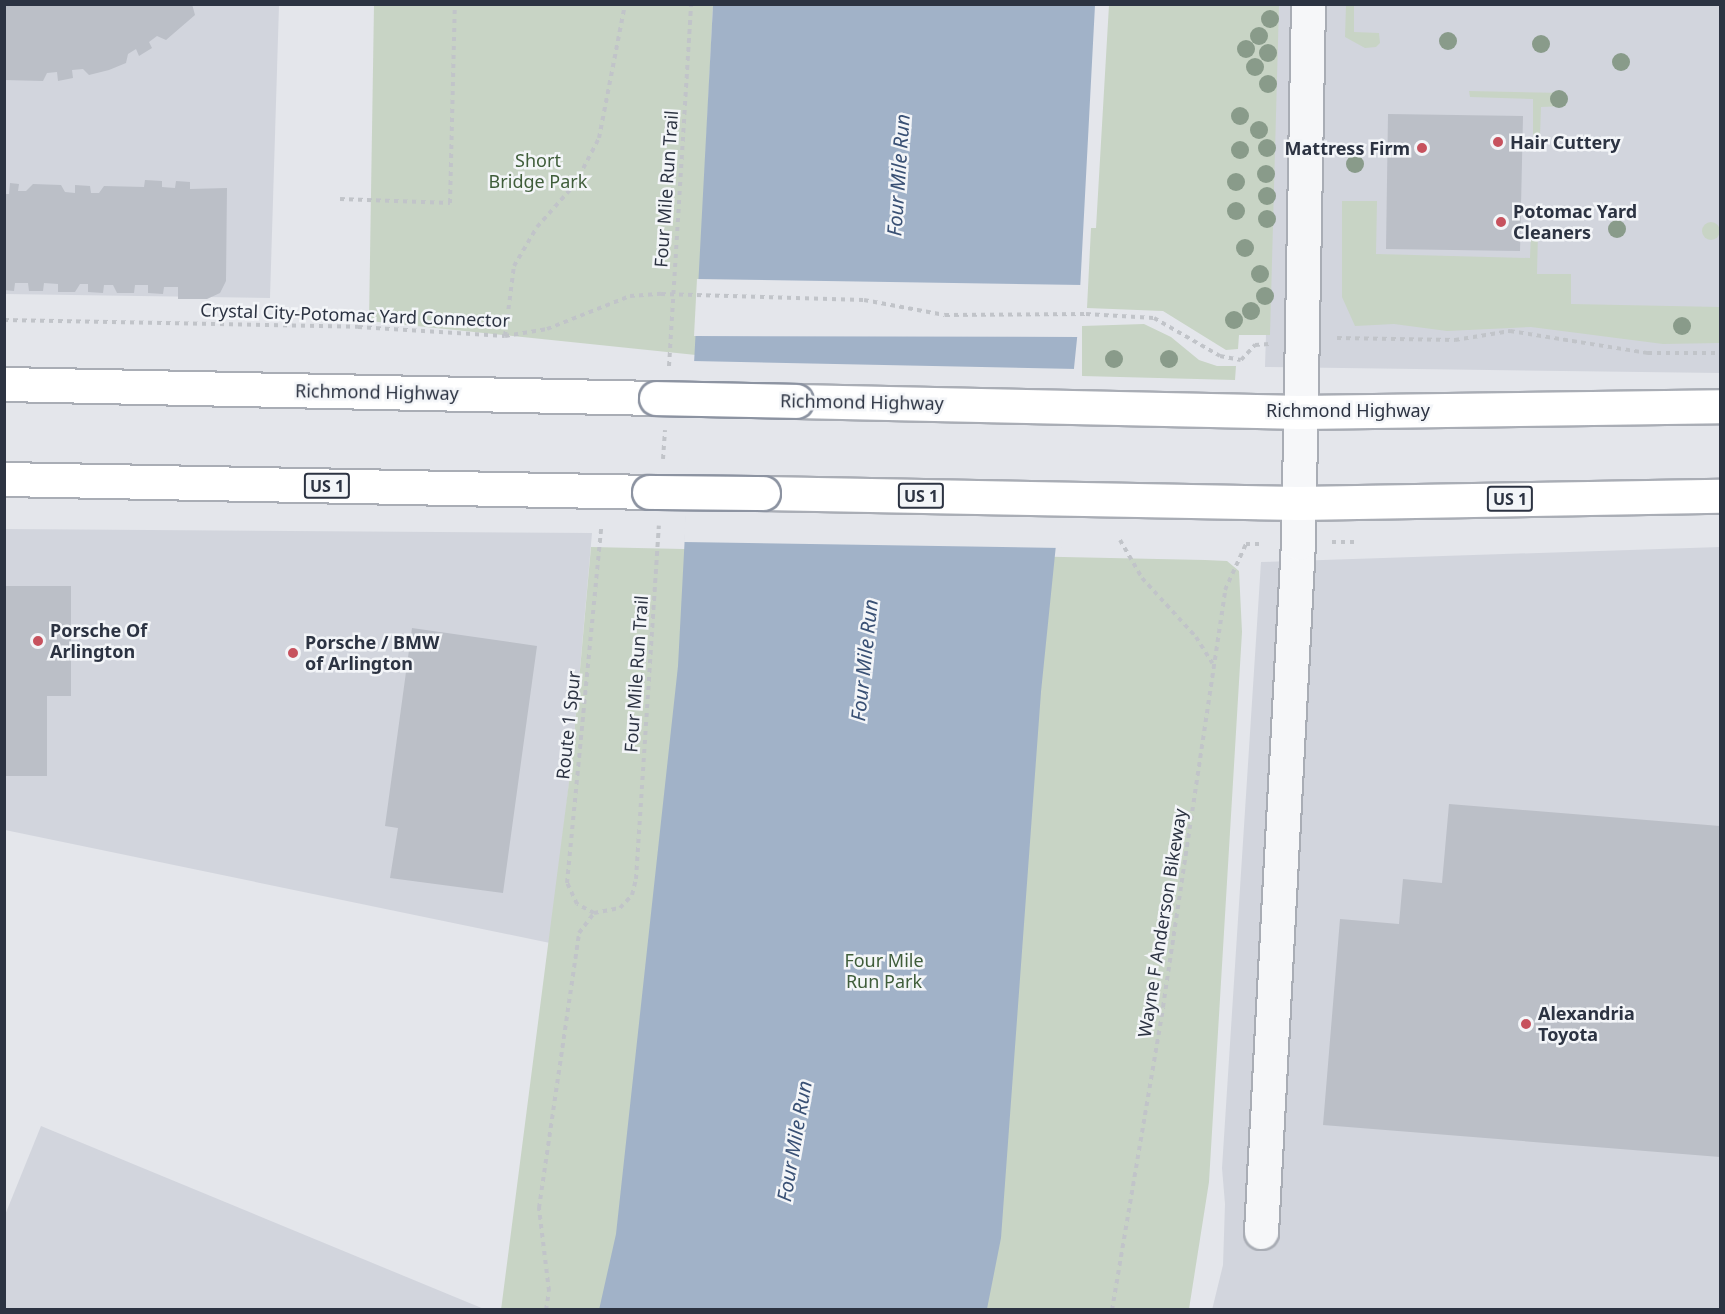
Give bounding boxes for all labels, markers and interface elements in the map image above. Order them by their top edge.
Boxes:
street label: Four Mile Run Trail [650,110,682,268]
water label: Four Mile Run [882,113,914,237]
place label: Hair Cuttery [1510,131,1621,153]
marker: Hair Cuttery [1491,135,1505,149]
place label: Mattress Firm [1285,137,1410,159]
marker: Mattress Firm [1415,141,1429,155]
park label: Short Bridge Park [489,150,587,192]
place label: Potomac Yard Cleaners [1513,201,1637,244]
marker: Potomac Yard Cleaners [1494,215,1508,229]
street label: Crystal City-Potomac Yard Connector [200,299,510,331]
street label: Richmond Highway [295,380,459,404]
street label: Richmond Highway [780,390,944,414]
street label: Richmond Highway [1266,399,1430,421]
road number: US 1 [303,473,351,499]
road number: US 1 [897,483,945,509]
road number: US 1 [1486,486,1534,512]
street label: Four Mile Run Trail [620,595,652,753]
water label: Four Mile Run [846,598,882,722]
place label: Porsche Of Arlington [50,620,147,662]
place label: Porsche / BMW of Arlington [305,632,439,674]
marker: Porsche Of Arlington [31,634,45,648]
marker: Porsche / BMW of Arlington [286,646,300,660]
street label: Route 1 Spur [552,670,584,780]
street label: Wayne F Anderson Bikeway [1133,807,1191,1039]
park label: Four Mile Run Park [844,950,924,992]
place label: Alexandria Toyota [1538,1003,1635,1046]
marker: Alexandria Toyota [1519,1017,1533,1031]
water label: Four Mile Run [772,1079,816,1203]

